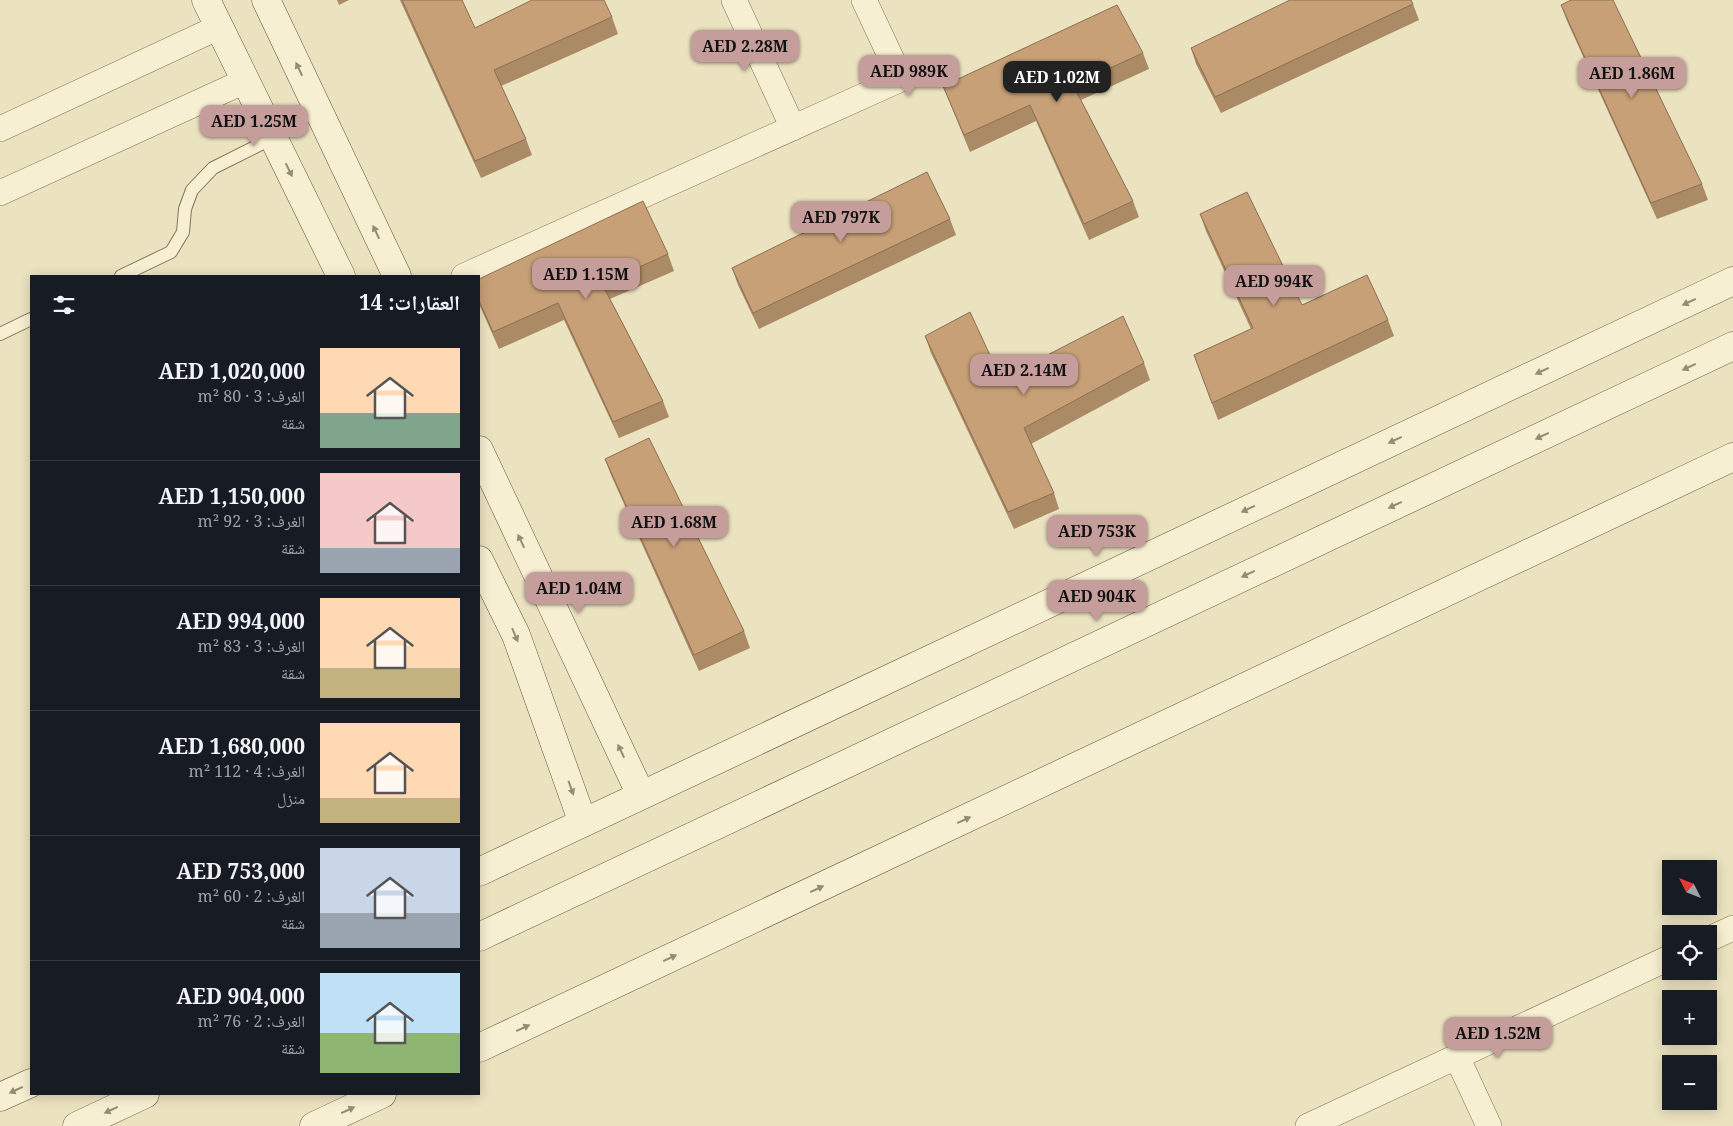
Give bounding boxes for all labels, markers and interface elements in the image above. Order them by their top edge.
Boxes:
pin: AED 2.28M [688,30,802,72]
text: AED 2.28M [702,35,788,57]
pin: AED 989K [857,54,961,97]
pin: AED 1.86M [1575,56,1689,99]
text: AED 989K [870,60,948,82]
pin: AED 1.02M [1000,61,1114,103]
one-way arrow [295,62,303,76]
text: AED 1.86M [1589,62,1675,84]
text: AED 1.02M [1014,66,1100,88]
pin: AED 1.25M [197,104,311,147]
text: AED 1.25M [211,110,297,132]
one-way arrow [284,162,293,177]
pin: AED 797K [789,200,893,243]
text: AED 797K [802,206,880,228]
one-way arrow [371,225,379,239]
pin: AED 1.15M [529,258,643,300]
text: AED 1.15M [543,263,629,285]
pin: AED 994K [1222,264,1326,307]
text: AED 994K [1235,270,1313,292]
text: العقارات: 14 [359,288,460,316]
icon: filters [50,291,78,319]
one-way arrow [1682,298,1696,306]
pin: AED 2.14M [967,354,1081,396]
text: AED 1,020,000 [159,357,305,385]
text: AED 2.14M [981,359,1067,381]
one-way arrow [1682,363,1696,371]
one-way arrow [1535,367,1549,375]
icon: home [360,368,420,428]
text: الغرف: 3 · 80 m² [198,385,305,407]
text: شقة [281,412,305,434]
one-way arrow [1535,432,1549,440]
one-way arrow [1388,436,1402,444]
text: AED 1,150,000 [159,482,305,510]
icon: home [360,493,420,553]
one-way arrow [1388,501,1402,509]
pin: AED 1.68M [617,506,731,548]
one-way arrow [1241,506,1255,514]
text: الغرف: 3 · 92 m² [198,510,305,532]
text: AED 1.68M [631,511,717,533]
pin: AED 753K [1045,514,1149,557]
text: AED 753K [1058,520,1136,542]
one-way arrow [517,534,525,548]
text: شقة [281,537,305,559]
one-way arrow [1241,571,1255,579]
pin: AED 1.04M [522,572,636,614]
text: AED 1.04M [536,577,622,599]
pin: AED 904K [1045,580,1149,622]
text: AED 904K [1058,585,1136,607]
text: AED 994,000 [177,607,305,635]
icon: home [360,618,420,678]
one-way arrow [511,628,519,643]
text: الغرف: 3 · 83 m² [198,635,305,657]
text: شقة [281,662,305,684]
text: AED 1,680,000 [159,732,305,760]
icon: home [360,743,420,803]
one-way arrow [616,744,624,758]
text: الغرف: 4 · 112 m² [189,760,305,782]
one-way arrow [567,780,575,795]
text: منزل [277,787,305,809]
one-way arrow [957,815,971,823]
text: AED 753,000 [177,857,305,885]
north arrow [1662,860,1718,915]
map controls [1662,860,1717,1110]
icon: home [360,868,420,928]
text: الغرف: 2 · 60 m² [198,885,305,907]
one-way arrow [810,885,824,893]
text: شقة [281,912,305,934]
button: locate [1662,925,1717,980]
one-way arrow [663,954,677,962]
text: AED 904,000 [177,982,305,1010]
button: + [1662,990,1717,1045]
icon: home [360,993,420,1053]
text: الغرف: 2 · 76 m² [198,1010,305,1032]
pin: AED 1.52M [1441,1016,1555,1059]
text: AED 1.52M [1455,1022,1541,1044]
one-way arrow [516,1023,530,1031]
text: شقة [281,1037,305,1059]
button: − [1662,1055,1717,1110]
one-way arrow [9,1086,23,1094]
one-way arrow [104,1106,118,1114]
one-way arrow [341,1106,355,1114]

